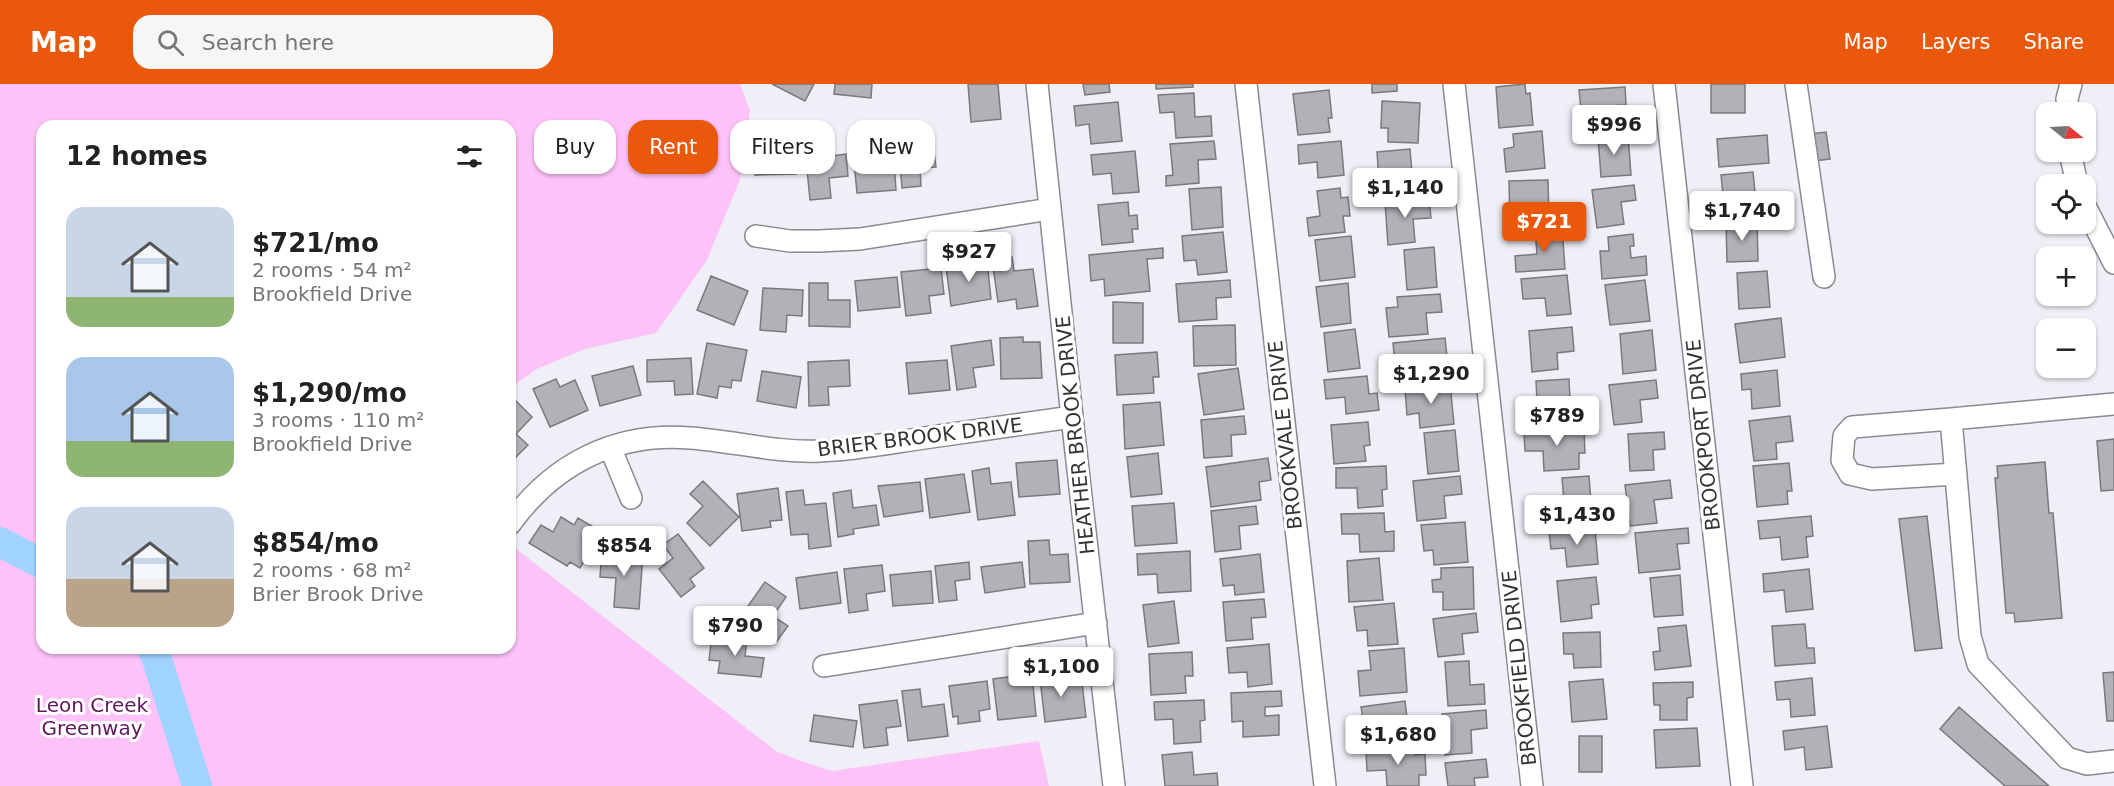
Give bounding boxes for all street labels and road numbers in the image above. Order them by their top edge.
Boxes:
street label: HEATHER BROOK DRIVE [1051,314,1099,556]
street label: BROOKPORT DRIVE [1681,338,1725,532]
street label: BROOKVALE DRIVE [1263,339,1307,531]
street label: BRIER BROOK DRIVE [816,413,1024,461]
street label: BROOKFIELD DRIVE [1497,569,1541,767]

